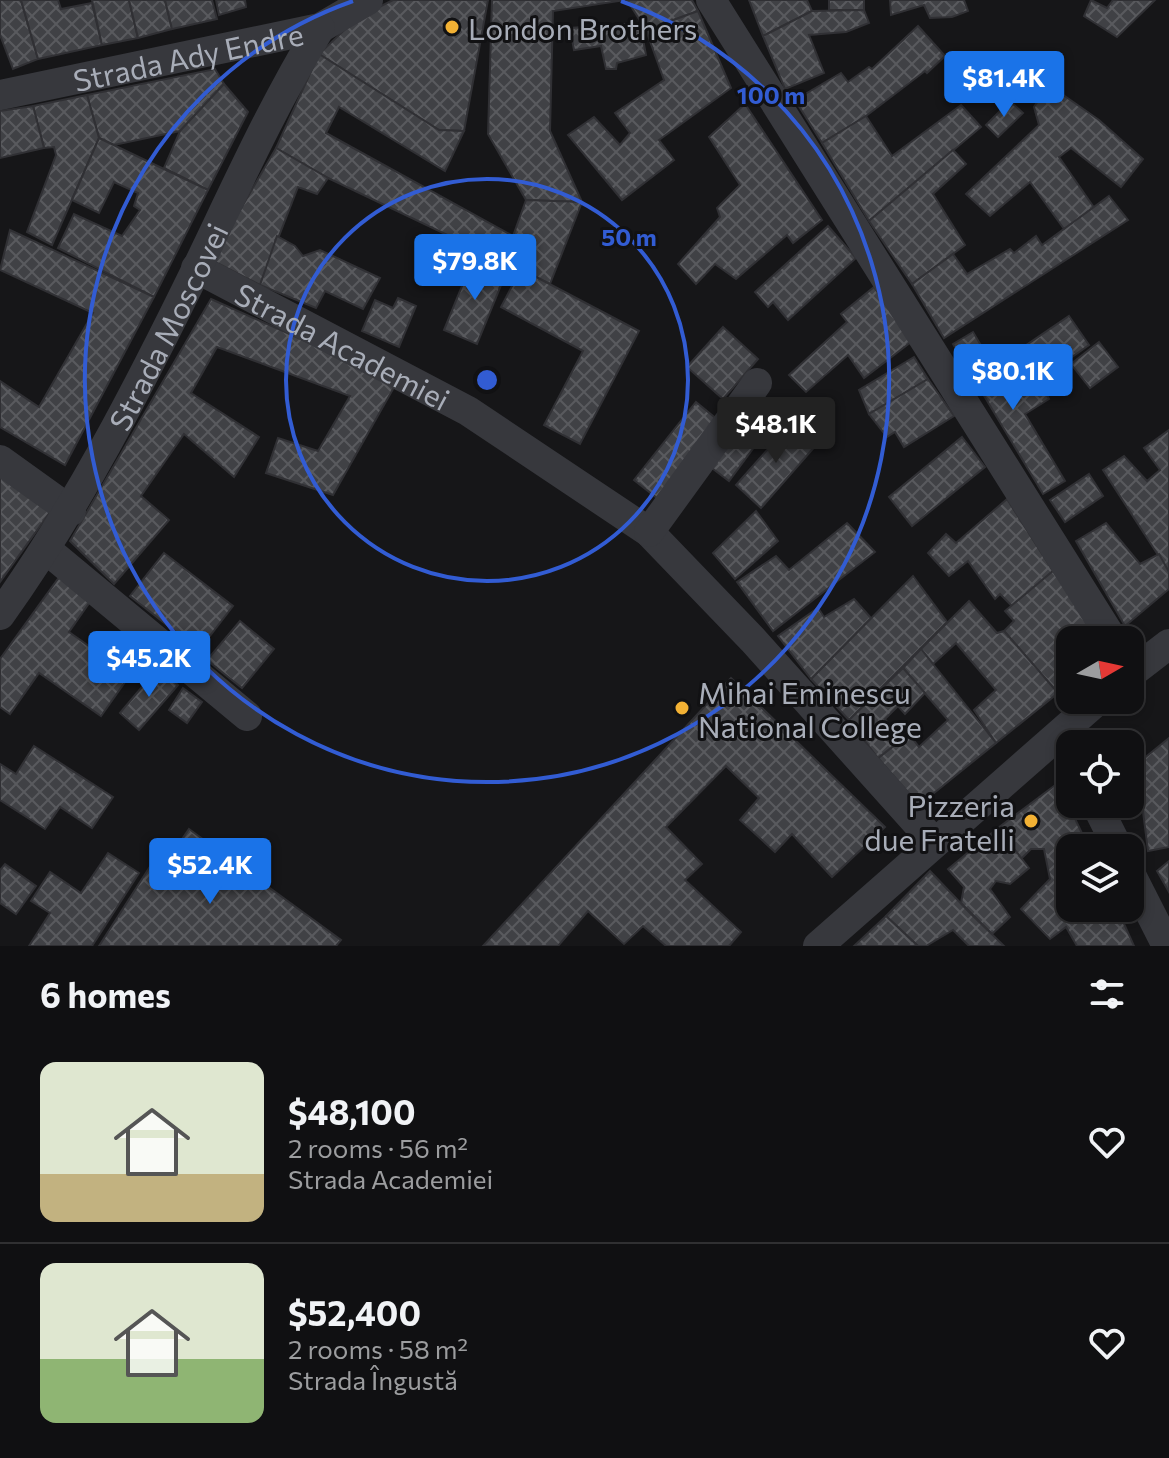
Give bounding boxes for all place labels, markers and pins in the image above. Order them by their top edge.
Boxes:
place label: London Brothers [468,9,697,46]
marker: London Brothers [443,18,461,36]
pin: $81.4K [939,51,1069,119]
pin: $79.8K [410,234,540,302]
pin: $80.1K [948,344,1078,412]
centre of rings [473,366,501,394]
pin: $48.1K [711,397,841,465]
pin: $45.2K [84,631,214,699]
place label: Mihai Eminescu National College [698,673,922,744]
marker: Mihai Eminescu National College [673,699,691,717]
place label: Pizzeria due Fratelli [864,786,1015,857]
marker: Pizzeria due Fratelli [1022,812,1040,830]
pin: $52.4K [145,838,275,906]

